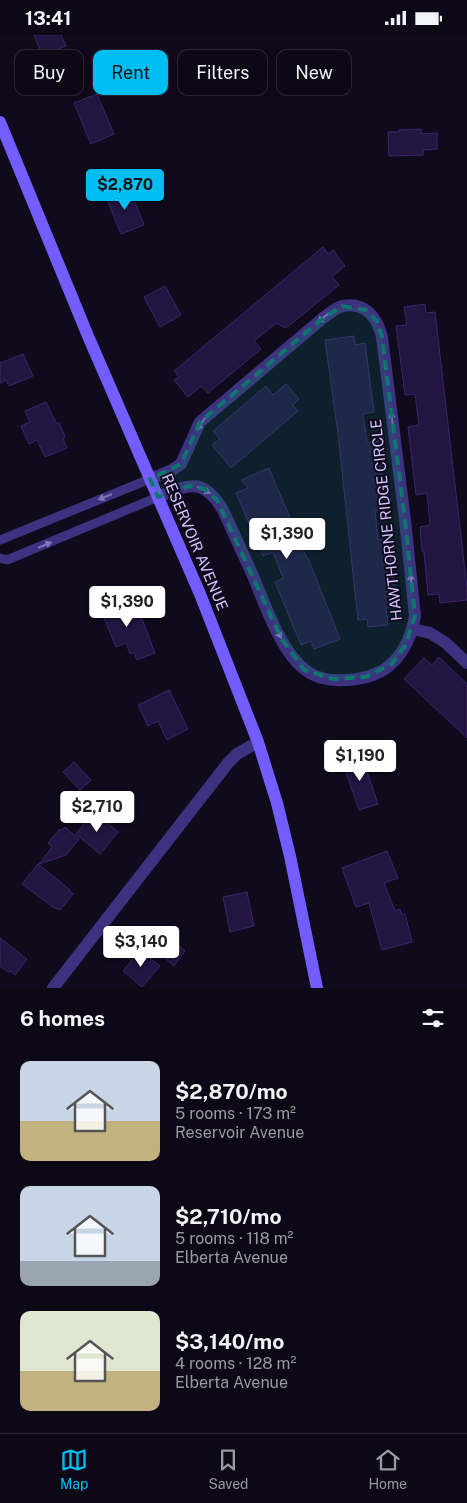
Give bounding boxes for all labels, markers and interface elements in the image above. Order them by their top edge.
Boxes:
text: 13:41 [25,7,71,29]
chip: Buy [15,50,83,95]
chip: Rent [93,50,168,95]
chip: Filters [178,50,267,95]
chip: New [277,50,351,95]
pin: $2,870 [84,169,166,211]
text: $2,870 [97,175,153,194]
one-way arrow [317,313,330,323]
one-way arrow [388,411,396,427]
one-way arrow [196,417,206,431]
street label: HAWTHORNE RIDGE CIRCLE [367,418,405,622]
street label: RESERVOIR AVENUE [158,471,232,613]
one-way arrow [197,486,211,494]
one-way arrow [98,494,112,502]
pin: $1,390 [246,517,328,560]
text: $1,390 [260,524,314,543]
one-way arrow [38,540,52,548]
one-way arrow [407,572,415,588]
pin: $1,390 [86,585,168,628]
text: $1,390 [100,592,154,611]
one-way arrow [274,625,282,640]
pin: $1,190 [319,739,401,782]
text: $1,190 [335,746,385,765]
pin: $2,710 [56,791,138,833]
text: $2,710 [71,797,123,816]
pin: $3,140 [100,925,182,968]
text: $3,140 [114,932,168,951]
icon: filters [419,1004,447,1032]
text: 6 homes [20,1006,105,1031]
text: $2,870/mo [175,1079,288,1104]
icon: home [60,1081,120,1141]
text: 5 rooms · 173 m² [175,1104,296,1123]
text: Reservoir Avenue [175,1123,304,1142]
text: $2,710/mo [175,1204,281,1229]
icon: home [60,1206,120,1266]
text: 5 rooms · 118 m² [175,1229,294,1248]
text: Elberta Avenue [175,1248,288,1267]
text: $3,140/mo [175,1329,284,1354]
icon: home [60,1331,120,1391]
text: 4 rooms · 128 m² [175,1354,296,1373]
text: Elberta Avenue [175,1373,288,1392]
tab: Map [60,1446,88,1492]
tab: Saved [208,1446,248,1492]
tab: Home [368,1446,407,1492]

